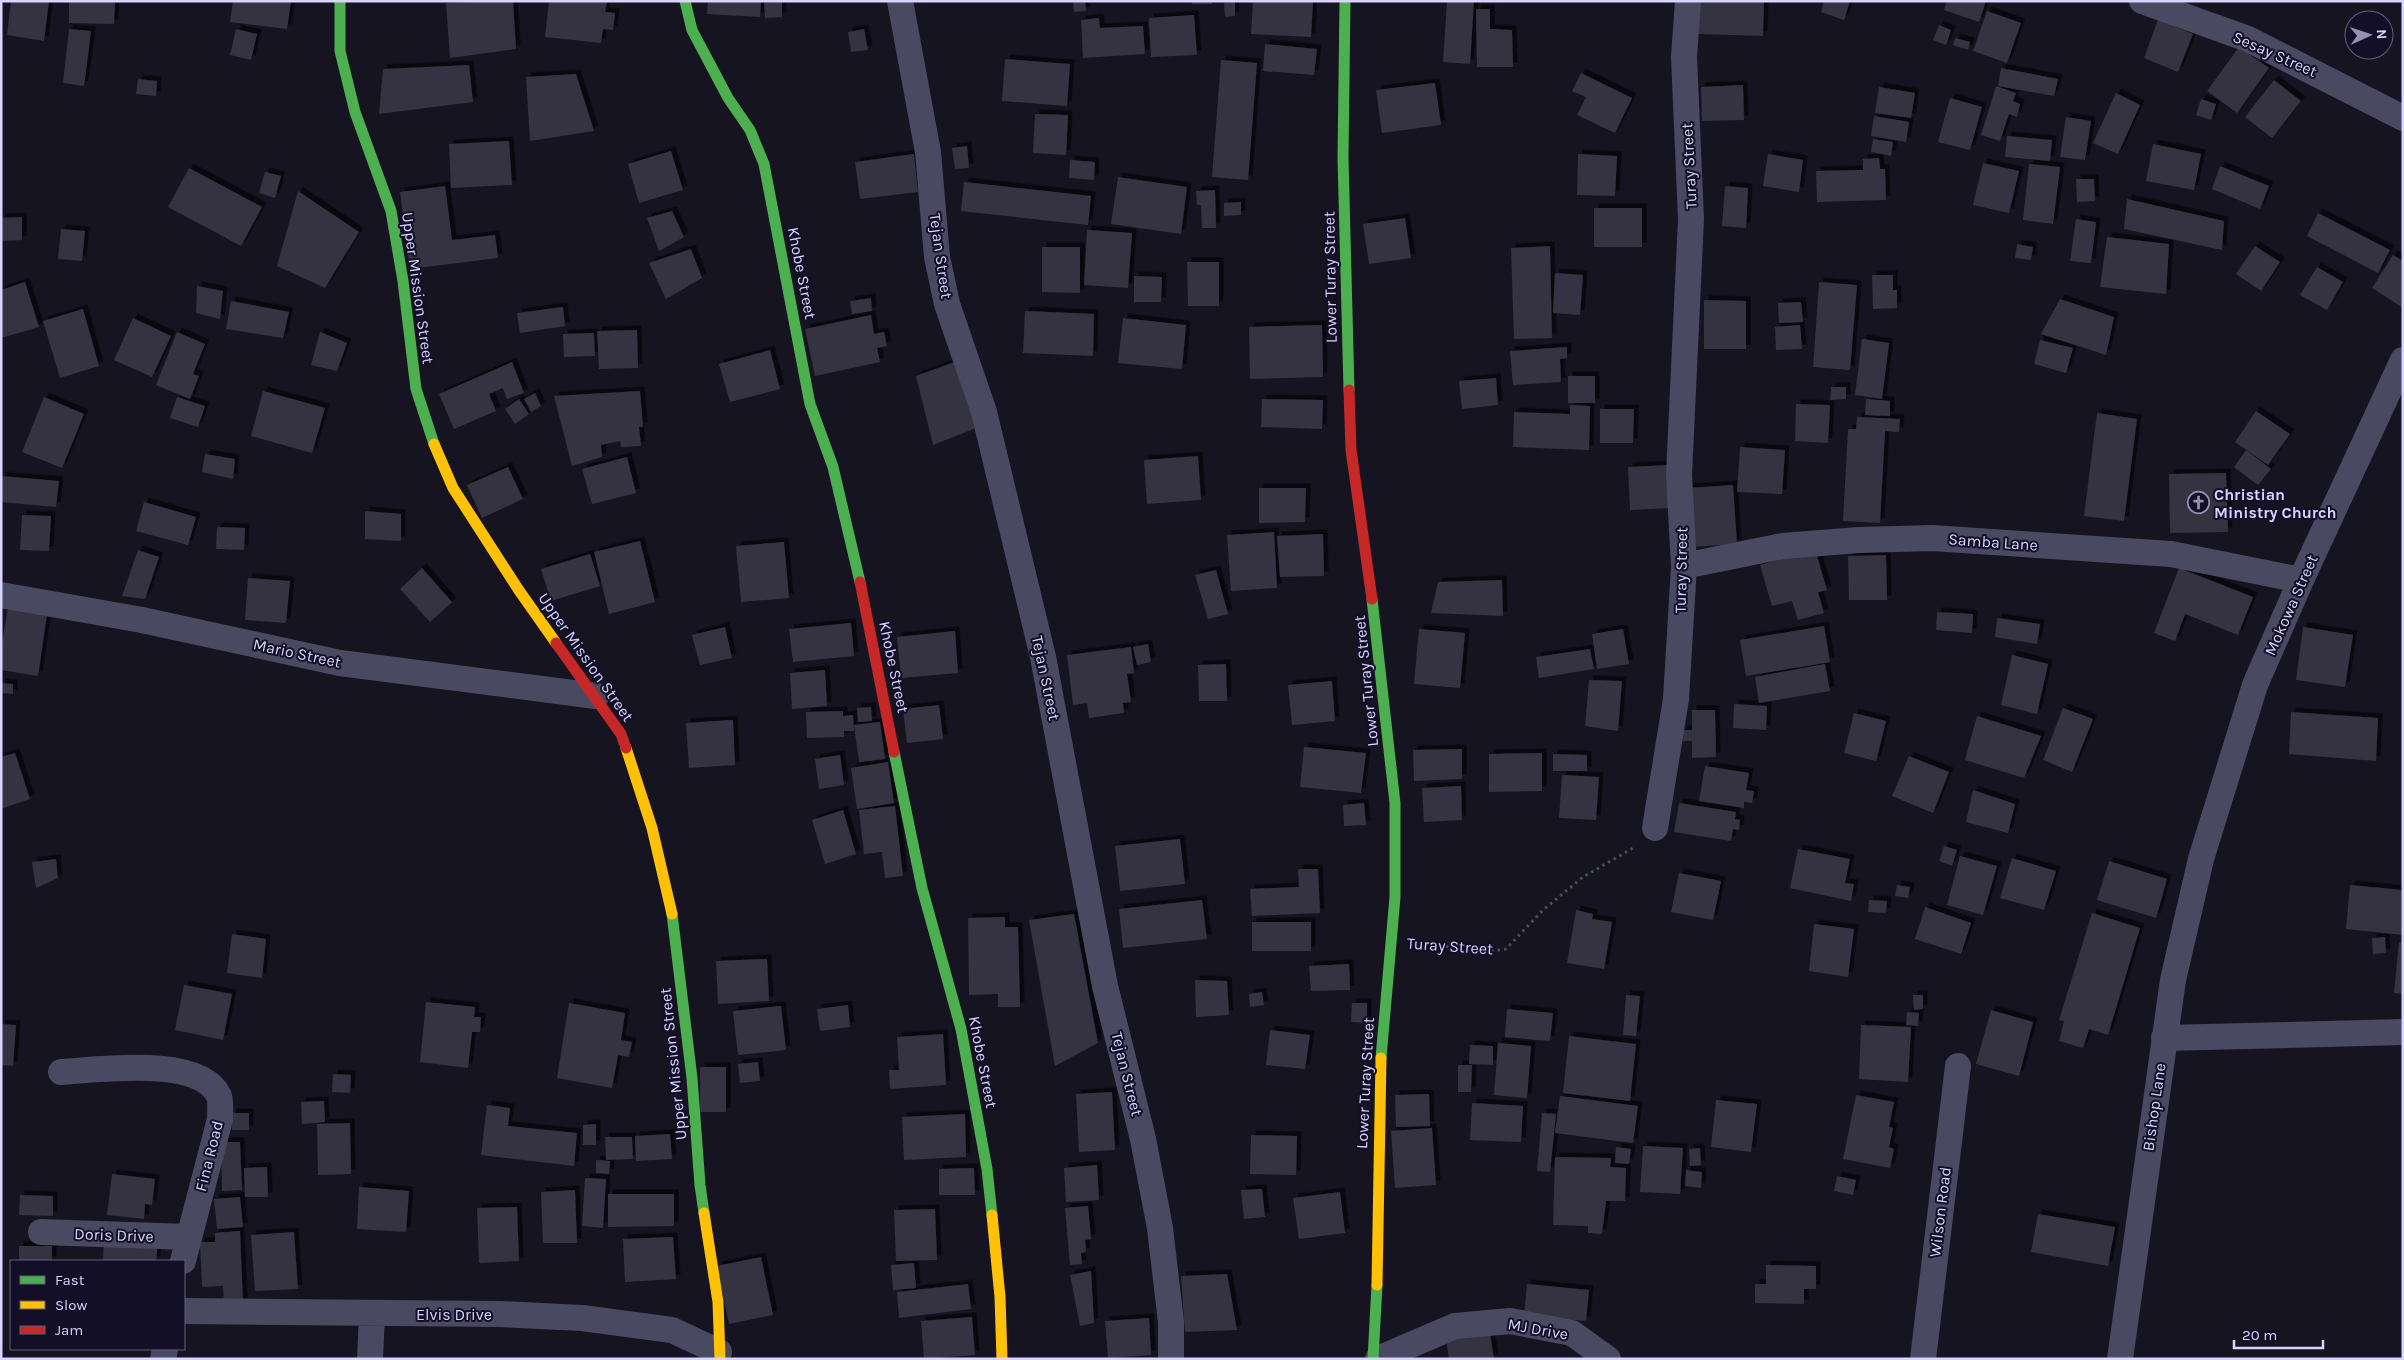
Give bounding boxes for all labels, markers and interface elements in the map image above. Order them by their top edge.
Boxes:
north arrow [2344,10,2394,60]
street label: Sesay Street [2230,27,2320,81]
text: N [2373,29,2390,40]
street label: Turay Street [1677,122,1701,210]
street label: Upper Mission Street [398,211,438,365]
street label: Lower Turay Street [1319,211,1341,343]
street label: Tejan Street [926,212,956,300]
street label: Khobe Street [784,225,820,321]
place label: Christian Ministry Church [2214,485,2336,522]
church icon: Christian Ministry Church [2186,491,2210,515]
street label: Turay Street [1671,527,1691,613]
street label: Samba Lane [1948,529,2038,555]
street label: Mokowa Street [2260,552,2322,658]
street label: Upper Mission Street [534,589,638,725]
street label: Lower Turay Street [1350,614,1382,748]
street label: Khobe Street [875,619,913,715]
street label: Mario Street [251,634,343,672]
street label: Tejan Street [1028,634,1064,722]
street label: Turay Street [1406,934,1494,958]
street label: Upper Mission Street [656,987,690,1141]
street label: Khobe Street [965,1014,1001,1110]
street label: Lower Turay Street [1352,1017,1378,1149]
street label: Tejan Street [1107,1030,1147,1118]
street label: Bishop Lane [2138,1062,2170,1152]
street label: Fina Road [191,1119,227,1193]
street label: Wilson Road [1925,1166,1955,1258]
street label: Doris Drive [74,1224,154,1246]
legend [10,1260,185,1350]
text: Fast [55,1271,85,1289]
text: Slow [55,1296,87,1314]
street label: Elvis Drive [416,1305,492,1324]
street label: MJ Drive [1506,1314,1570,1344]
scale bar [2234,1318,2323,1350]
text: Jam [55,1321,83,1339]
text: 20 m [2242,1326,2277,1344]

